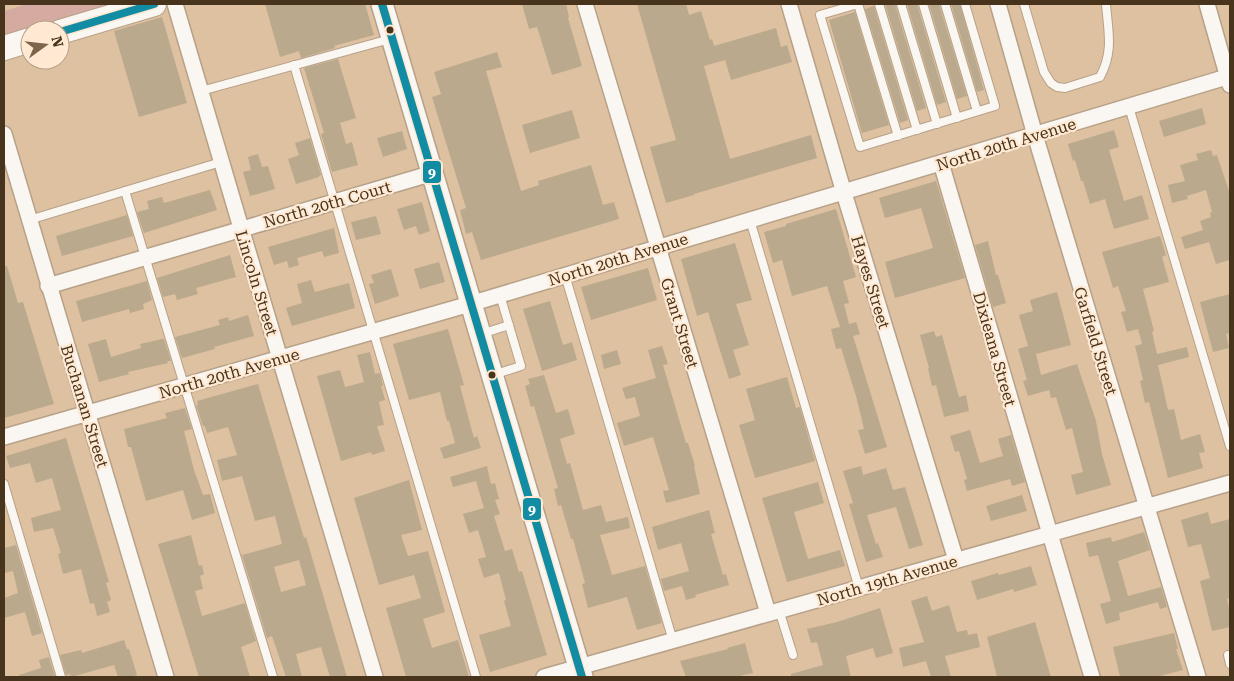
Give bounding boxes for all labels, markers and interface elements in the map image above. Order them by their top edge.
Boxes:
north arrow [20,20,70,70]
unlabelled marker [385,25,395,35]
text: N [48,34,67,49]
street label: North 20th Avenue [934,114,1079,175]
line badge: 9 [422,160,442,184]
text: 9 [428,164,436,180]
street label: North 20th Court [261,177,393,232]
street label: Lincoln Street [231,228,282,338]
street label: North 20th Avenue [546,229,691,290]
street label: Hayes Street [847,233,894,331]
street label: Grant Street [657,275,702,371]
street label: Garfield Street [1070,285,1121,398]
street label: Dixieana Street [969,290,1020,409]
street label: Buchanan Street [57,342,112,470]
street label: North 20th Avenue [157,344,302,403]
unlabelled marker [487,370,497,380]
line badge: 9 [522,497,542,521]
text: 9 [528,501,536,517]
street label: North 19th Avenue [815,551,960,610]

